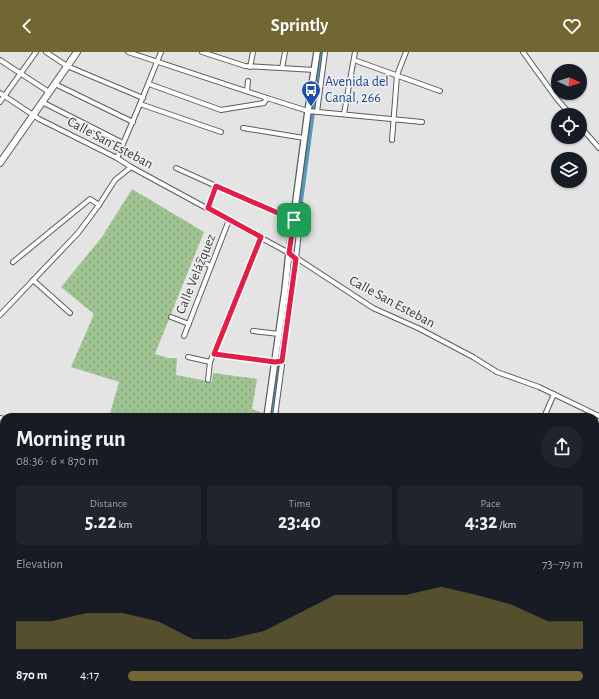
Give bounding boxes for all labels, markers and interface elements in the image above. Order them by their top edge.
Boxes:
icon: back [16,15,38,37]
icon: heart [561,15,583,37]
text: Sprintly [271,17,328,35]
north arrow [551,64,587,100]
map controls [551,64,587,188]
place label: Avenida del Canal, 266 [325,75,389,105]
bus stop icon: Avenida del Canal, 266 [300,79,322,107]
button: locate [551,108,587,144]
street label: Calle San Esteban [65,115,155,171]
button: layers [551,152,587,188]
pin [277,203,311,237]
icon: arrive [283,209,305,231]
street label: Calle Velázquez [174,232,219,316]
street label: Calle San Esteban [347,274,437,330]
button: share [541,426,583,468]
text: Morning run [16,428,126,450]
text: 08:36 · 6 × 870 m [16,455,98,468]
text: Distance [90,498,127,509]
text: Time [289,498,310,509]
text: Pace [481,498,500,509]
text: 5.22 [85,512,117,532]
text: 23:40 [278,512,321,532]
text: 4:32 [465,512,497,532]
text: km [117,519,132,530]
text: /km [497,519,516,530]
text: Elevation [16,558,63,571]
text: 73–79 m [542,558,583,571]
text: 870 m [16,669,47,682]
text: 4:17 [80,669,99,682]

